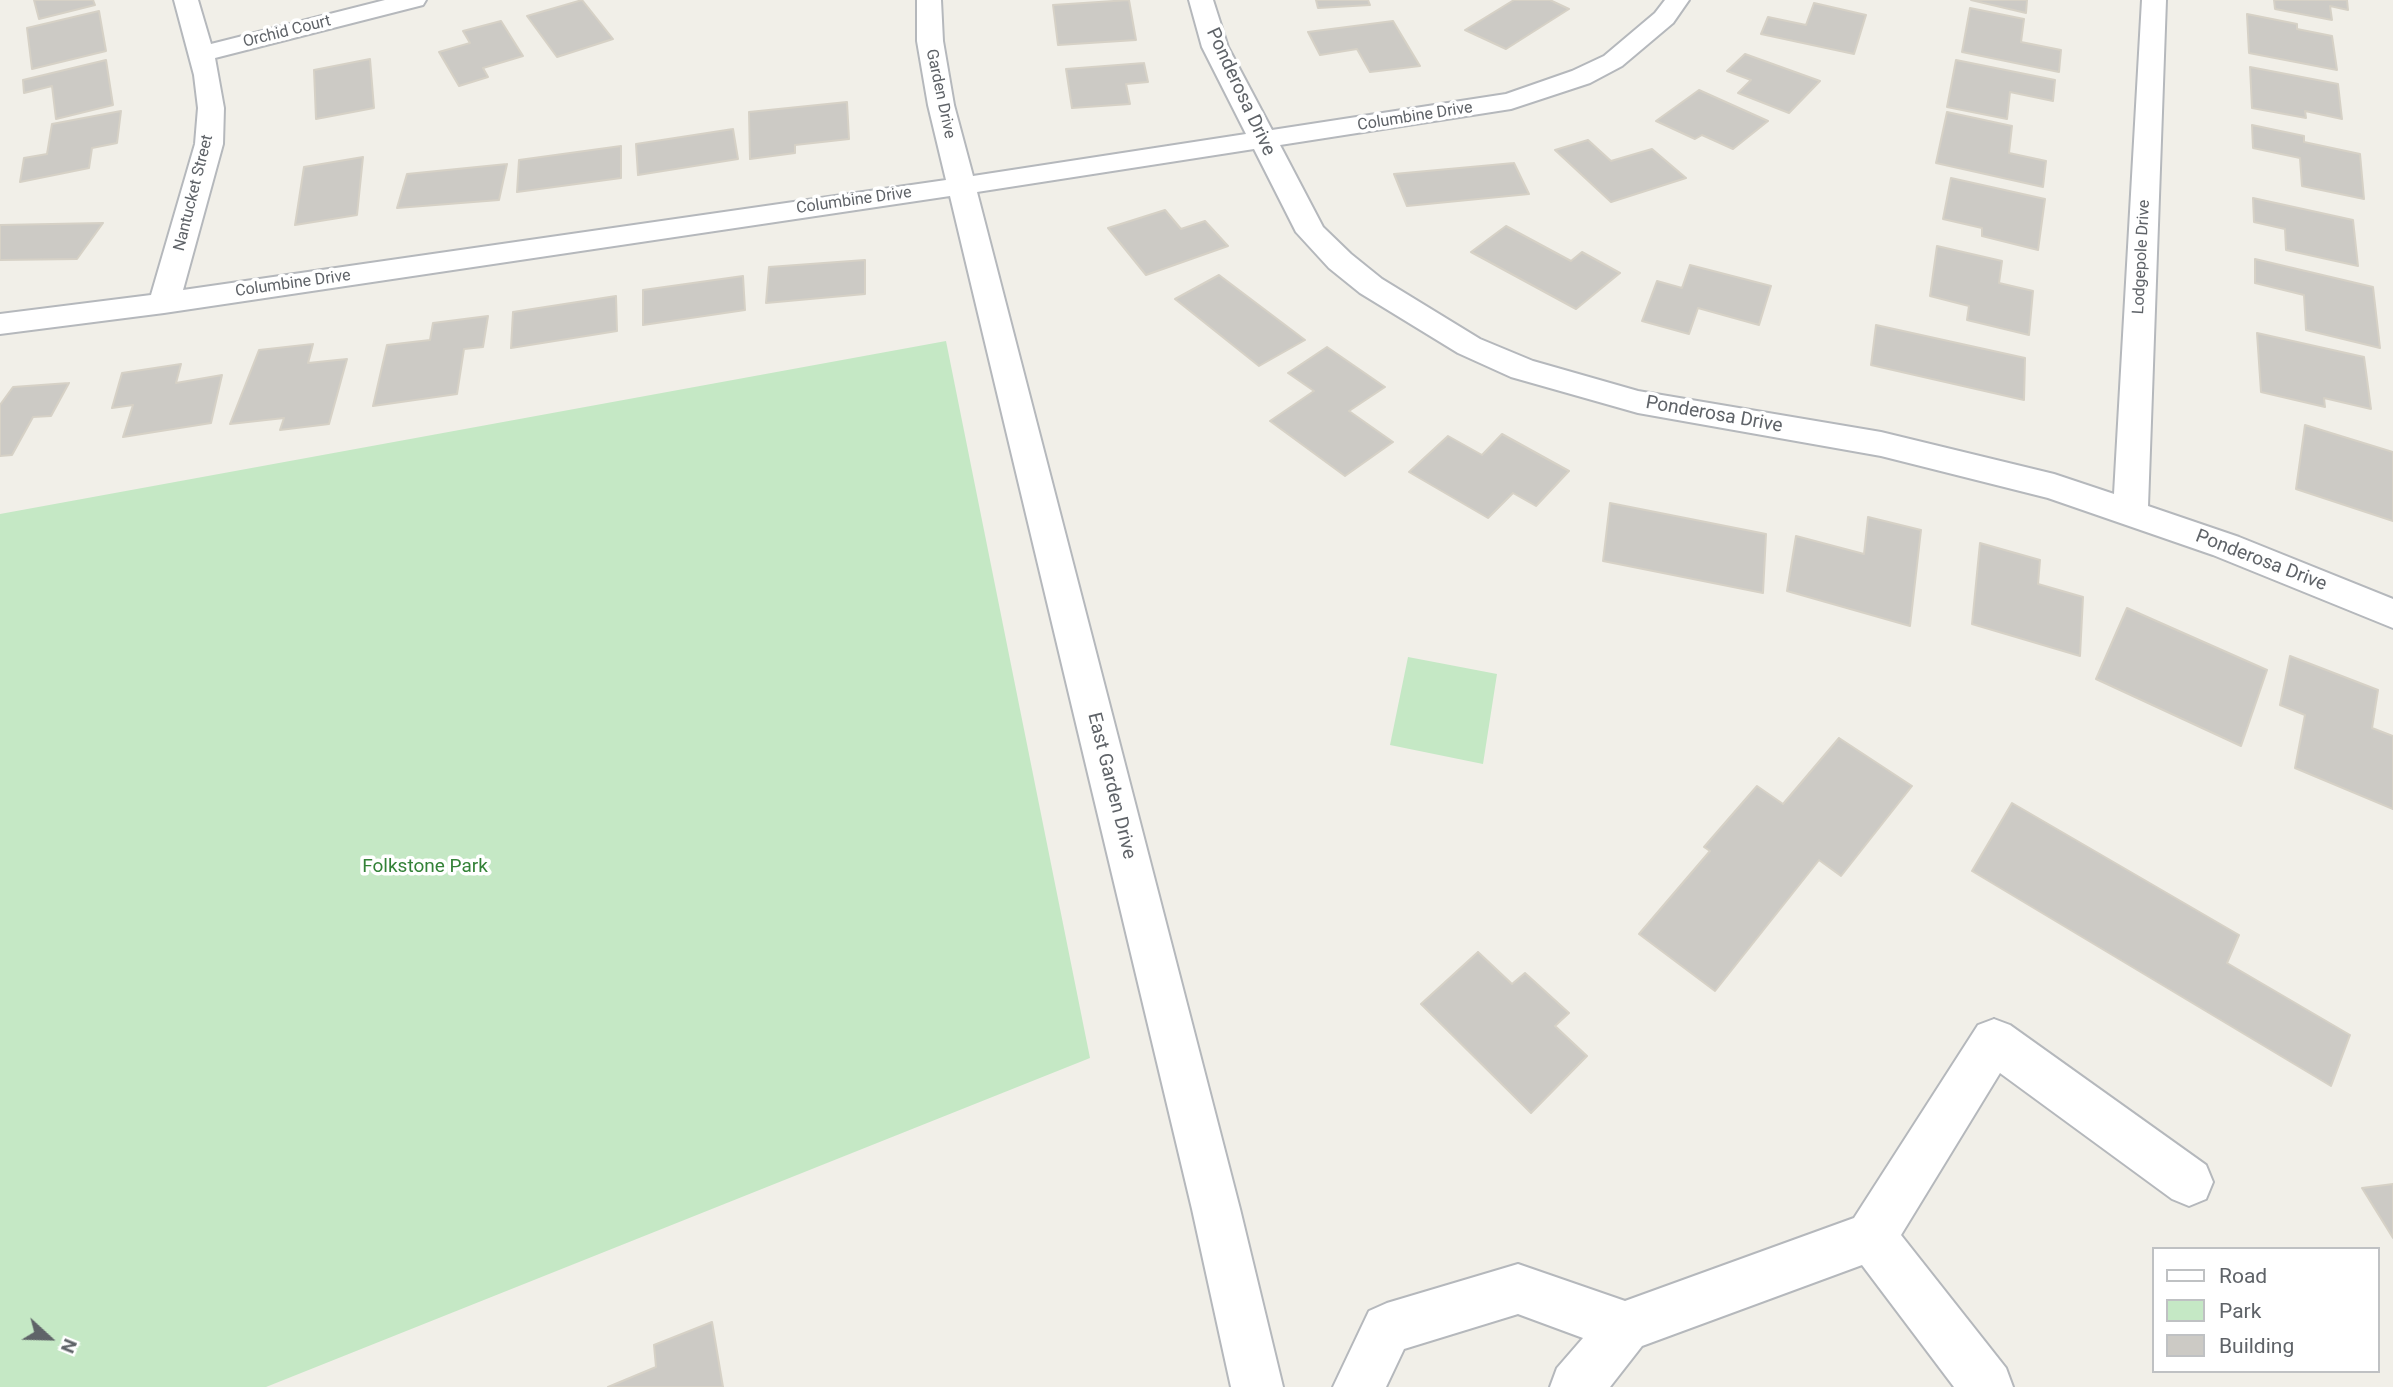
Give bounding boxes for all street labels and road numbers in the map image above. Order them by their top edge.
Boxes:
street label: Orchid Court [241,12,333,52]
street label: Ponderosa Drive [1200,24,1280,160]
street label: Garden Drive [921,47,959,141]
street label: Columbine Drive [1356,98,1474,136]
street label: Nantucket Street [170,133,218,253]
street label: Columbine Drive [795,183,913,219]
street label: Lodgepole Drive [2129,199,2155,315]
street label: Columbine Drive [234,266,352,302]
street label: Ponderosa Drive [1644,392,1784,438]
street label: Ponderosa Drive [2192,526,2330,596]
street label: East Garden Drive [1082,710,1140,862]

